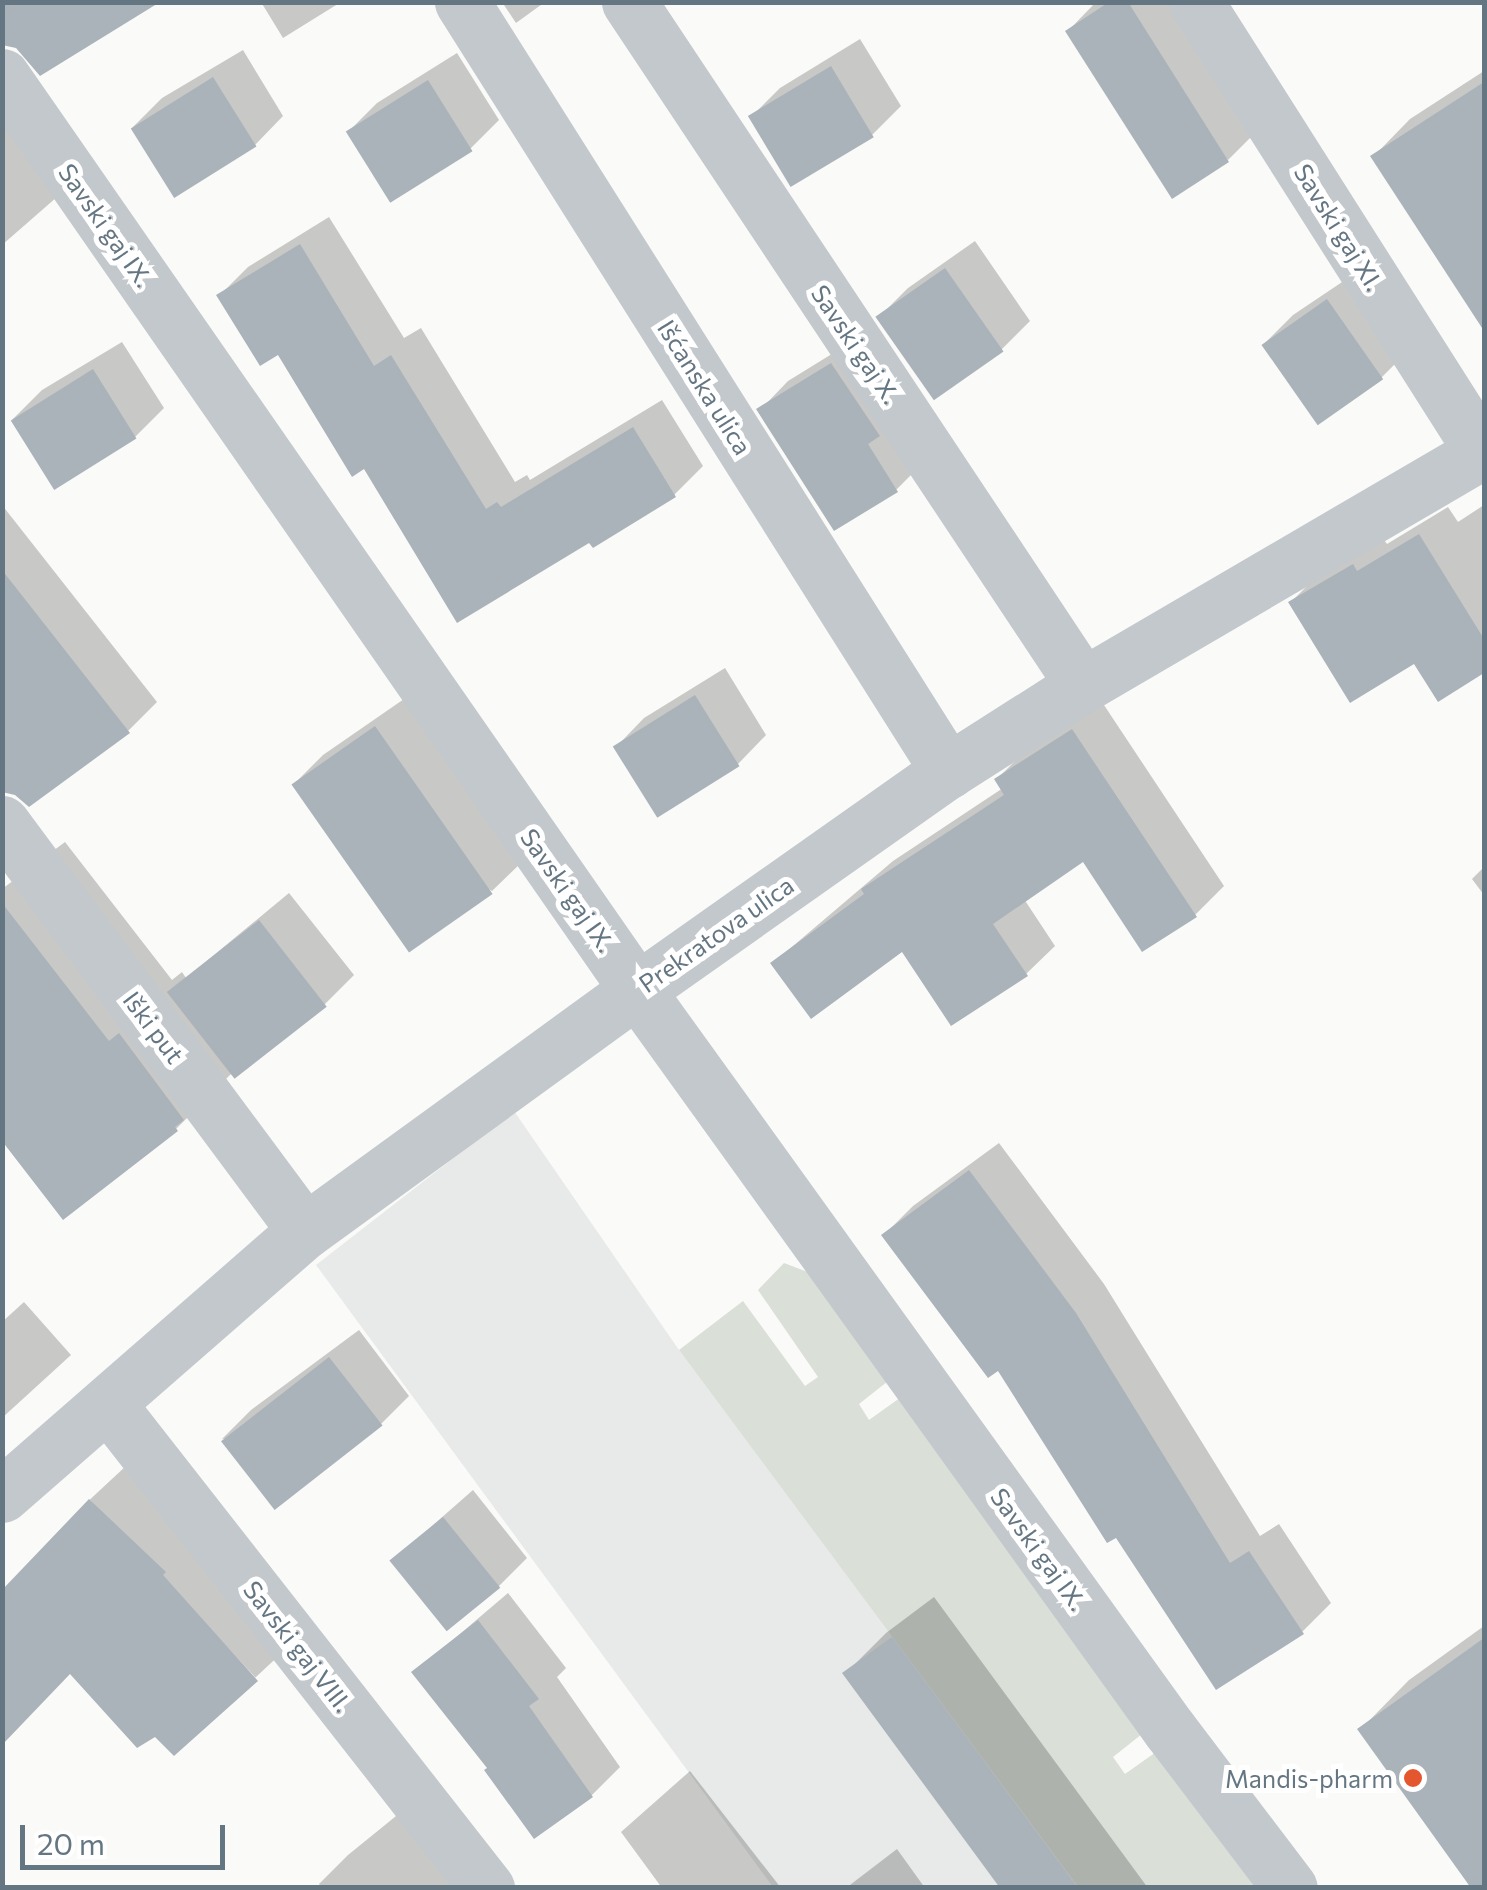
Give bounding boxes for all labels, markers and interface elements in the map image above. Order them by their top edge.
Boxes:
street label: Savski gaj IX. [52,158,160,292]
street label: Savski gaj XI. [1288,158,1390,296]
street label: Savski gaj X. [805,279,907,409]
street label: Išćanska ulica [652,314,758,460]
street label: Savski gaj IX. [514,823,622,957]
street label: Prekratova ulica [633,870,799,998]
street label: Iški put [117,985,191,1069]
street label: Savski gaj IX. [985,1482,1093,1616]
street label: Savski gaj VIII. [238,1575,358,1717]
place label: Mandis-pharm [1225,1763,1393,1793]
marker: Mandis-pharm [1402,1767,1424,1789]
scale bar [25,1805,230,1867]
text: 20 m [37,1824,105,1861]

